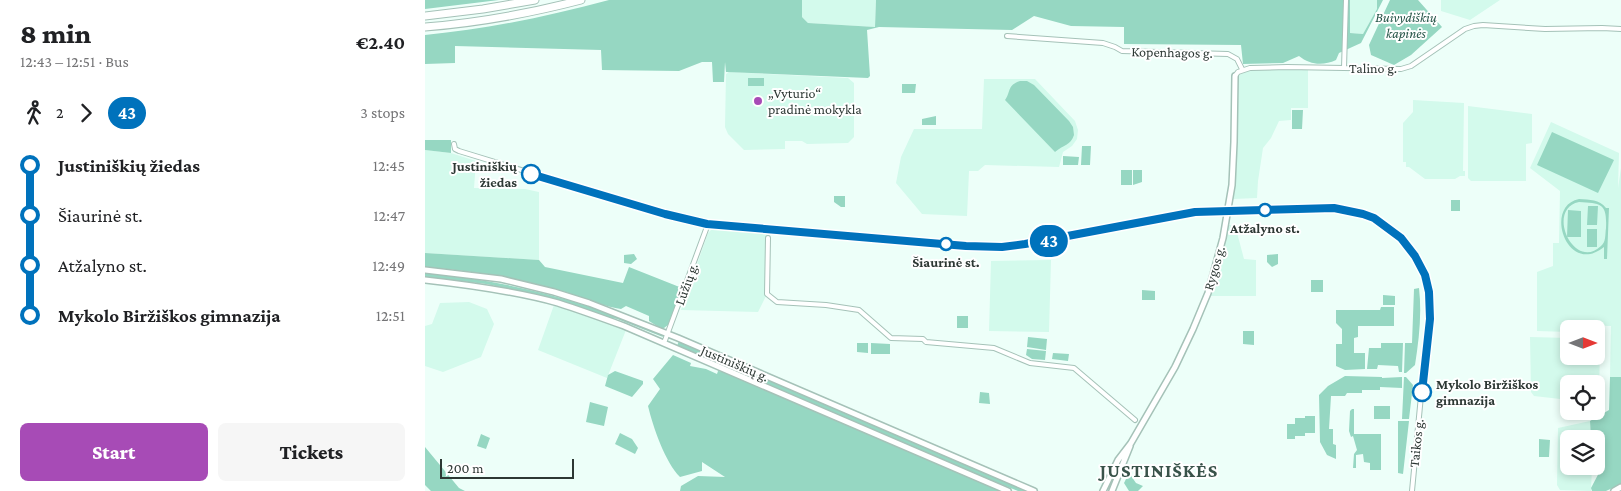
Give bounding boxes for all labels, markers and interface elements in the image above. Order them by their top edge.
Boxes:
park label: Buivydiškių kapinės [1375,9,1437,41]
text: 8 min [20,18,91,49]
text: €2.40 [356,32,405,53]
street label: Kopenhagos g. [1131,43,1213,61]
text: 12:43 – 12:51 · Bus [20,53,129,70]
street label: Talino g. [1349,60,1397,76]
place label: „Vyturio“ pradinė mokykla [768,85,862,117]
marker: „Vyturio“ pradinė mokykla [752,95,764,107]
icon: walk [20,99,48,127]
icon: forward [72,99,100,127]
text: 43 [118,103,136,123]
text: 2 [56,104,64,121]
text: 3 stops [360,104,405,121]
text: Justiniškių žiedas [58,155,200,176]
text: 12:45 [373,157,405,174]
place label: Justiniškių žiedas [450,158,518,190]
marker: Justiniškių žiedas [521,164,541,184]
marker: Atžalyno st. [1258,203,1272,217]
text: Šiaurinė st. [58,205,143,226]
text: 12:47 [373,207,405,224]
place label: Atžalyno st. [1229,220,1300,236]
line badge: 43 [1027,225,1071,257]
text: 43 [1040,231,1058,251]
marker: Šiaurinė st. [939,237,953,251]
street label: Rygos g. [1200,244,1228,292]
place label: Šiaurinė st. [912,254,980,270]
text: Atžalyno st. [58,255,147,276]
text: 12:49 [372,257,405,274]
street label: Lūžių g. [671,261,701,307]
text: Mykolo Biržiškos gimnazija [58,305,281,326]
text: 12:51 [376,307,405,324]
north arrow [1560,320,1605,365]
map controls [1560,320,1605,475]
street label: Justiniškių g. [697,341,771,384]
button: locate [1560,375,1605,420]
place label: Mykolo Biržiškos gimnazija [1436,376,1539,409]
marker: Mykolo Biržiškos gimnazija [1412,382,1432,402]
street label: Taikos g. [1405,418,1427,468]
button: Start [20,423,208,481]
button: Tickets [218,423,405,481]
button: layers [1560,430,1605,475]
scale bar [440,456,574,479]
text: 200 m [447,460,483,476]
district label: JUSTINIŠKĖS [1098,460,1218,481]

